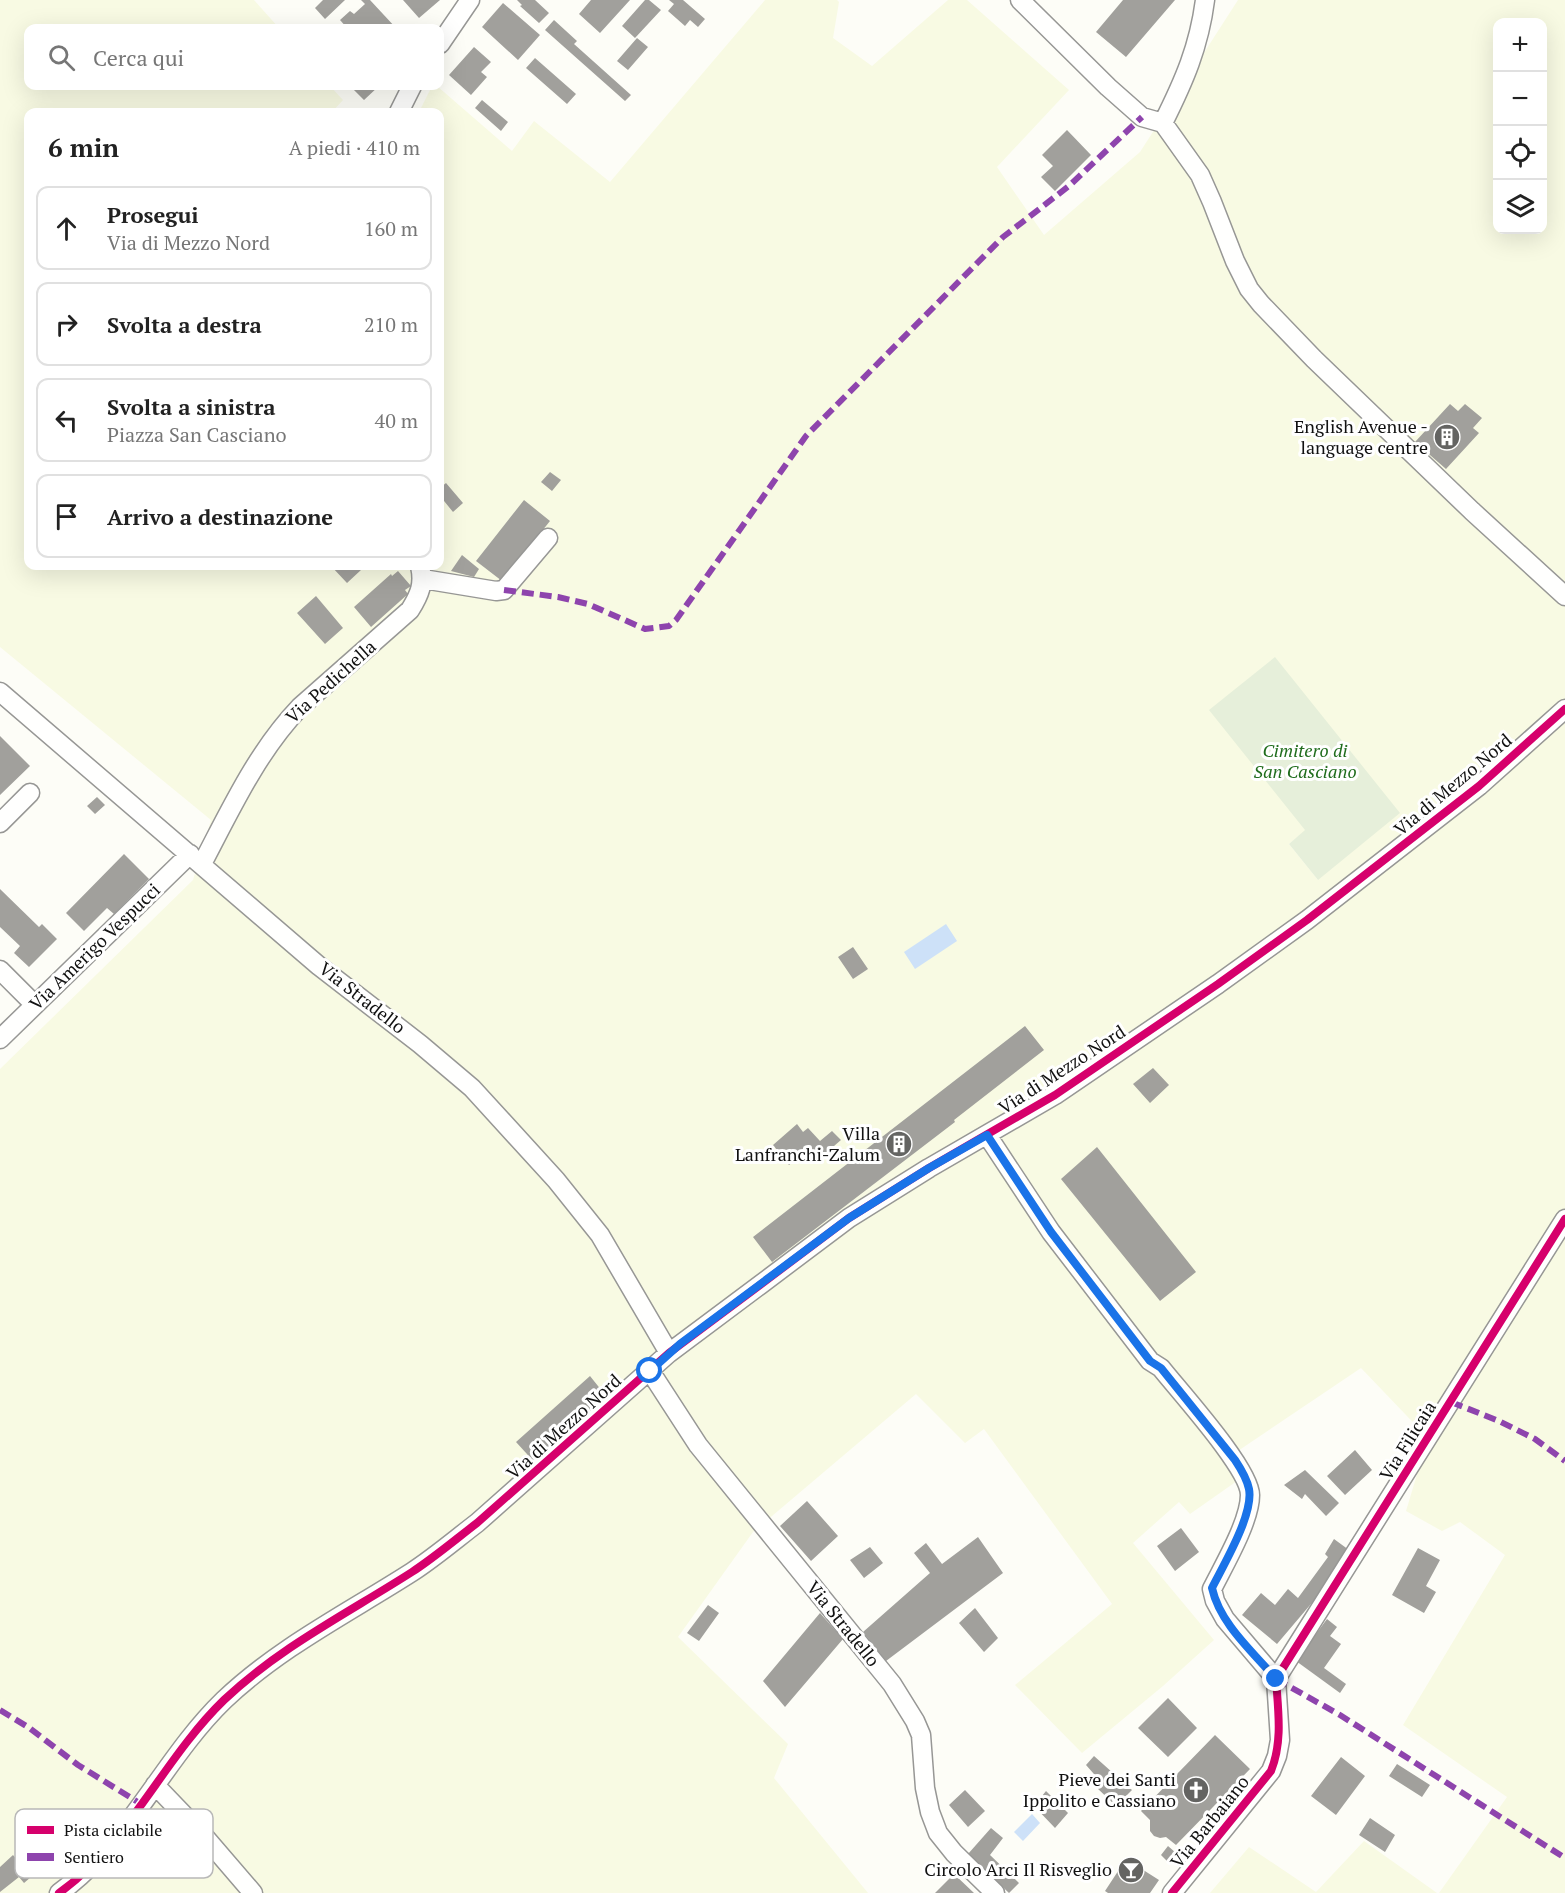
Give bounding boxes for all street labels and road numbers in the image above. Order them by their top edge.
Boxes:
street label: Via Pedichella [280,634,381,728]
street label: Via di Mezzo Nord [1388,728,1516,841]
street label: Via Amerigo Vespucci [24,877,165,1015]
street label: Via Stradello [315,956,411,1039]
street label: Via di Mezzo Nord [993,1019,1130,1119]
street label: Via di Mezzo Nord [501,1368,626,1484]
street label: Via Filicaia [1373,1396,1441,1485]
street label: Via Stradello [802,1576,886,1671]
street label: Via Barbaiano [1165,1770,1254,1873]

